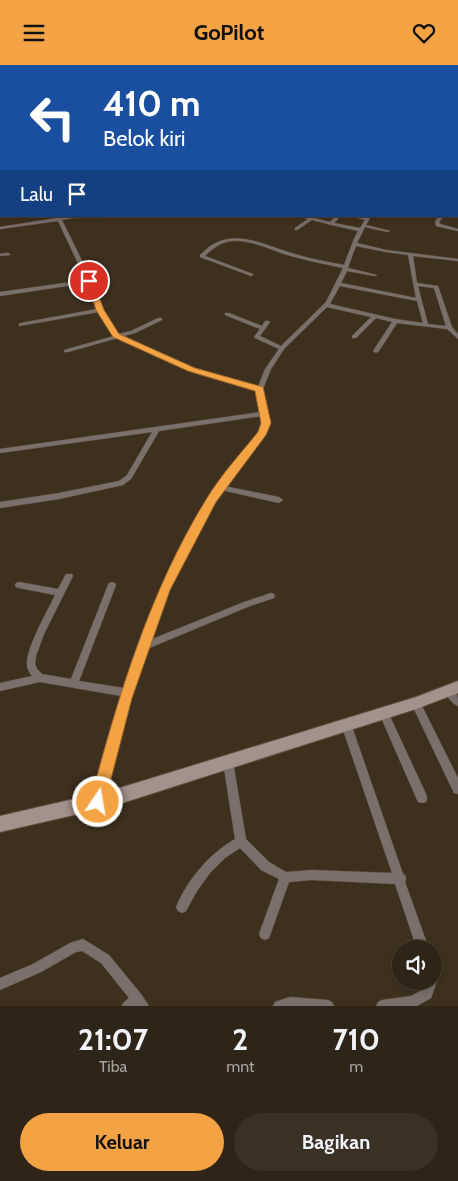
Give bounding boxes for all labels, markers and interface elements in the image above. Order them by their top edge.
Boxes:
icon: menu [20,19,48,47]
text: GoPilot [194,19,264,46]
icon: heart [410,19,438,47]
text: 410 m [103,82,200,125]
icon: left [20,85,85,150]
text: Belok kiri [103,125,186,152]
icon: arrive [63,180,91,208]
text: Lalu [20,183,53,206]
pin [68,260,110,302]
icon: arrive [75,267,103,295]
position arrow [71,775,123,827]
map controls [392,940,442,990]
button: sound [392,940,442,990]
text: 21:07 [78,1021,148,1058]
text: 2 [232,1021,248,1058]
text: 710 [332,1021,380,1058]
text: Tiba [99,1057,127,1076]
text: mnt [226,1057,254,1076]
text: m [349,1057,363,1076]
button: Keluar [20,1113,224,1171]
button: Bagikan [234,1113,438,1171]

